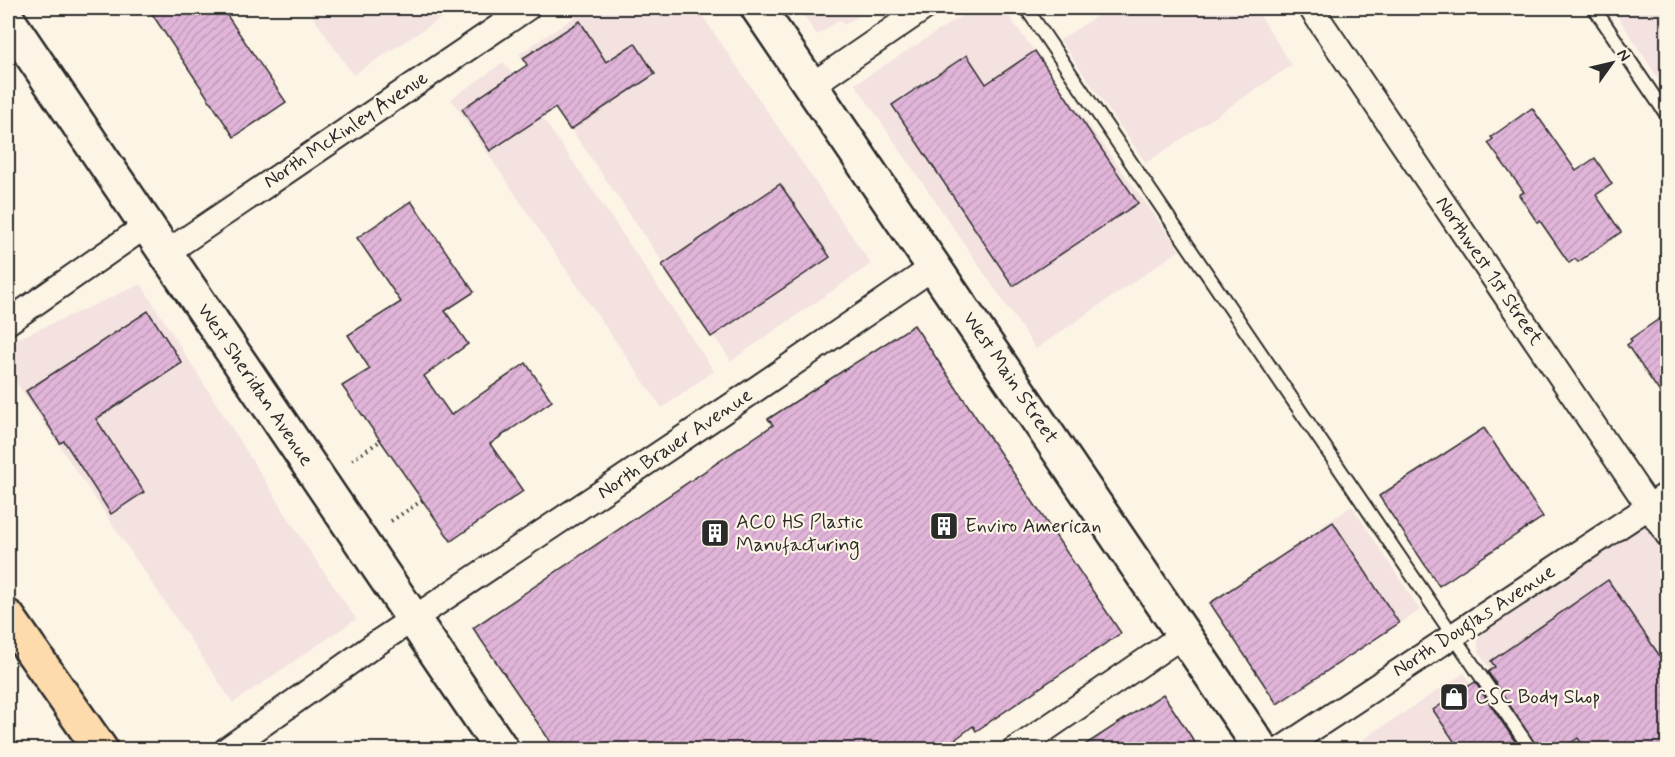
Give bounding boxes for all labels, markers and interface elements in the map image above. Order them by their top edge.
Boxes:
north arrow [1582,33,1642,93]
text: N [1612,45,1635,66]
street label: North McKinley Avenue [258,65,434,195]
street label: Northwest 1st Street [1429,191,1549,351]
street label: West Sheridan Avenue [190,298,320,472]
street label: West Main Street [956,307,1064,449]
street label: North Brauer Avenue [592,382,758,506]
place label: ACO HS Plastic Manufacturing [736,509,863,560]
building icon: Enviro American [928,510,960,542]
place label: Enviro American [965,513,1102,540]
building icon: ACO HS Plastic Manufacturing [699,517,731,549]
street label: North Douglas Avenue [1387,558,1562,685]
shop icon: CSC Body Shop [1438,681,1470,713]
place label: CSC Body Shop [1475,684,1600,711]

